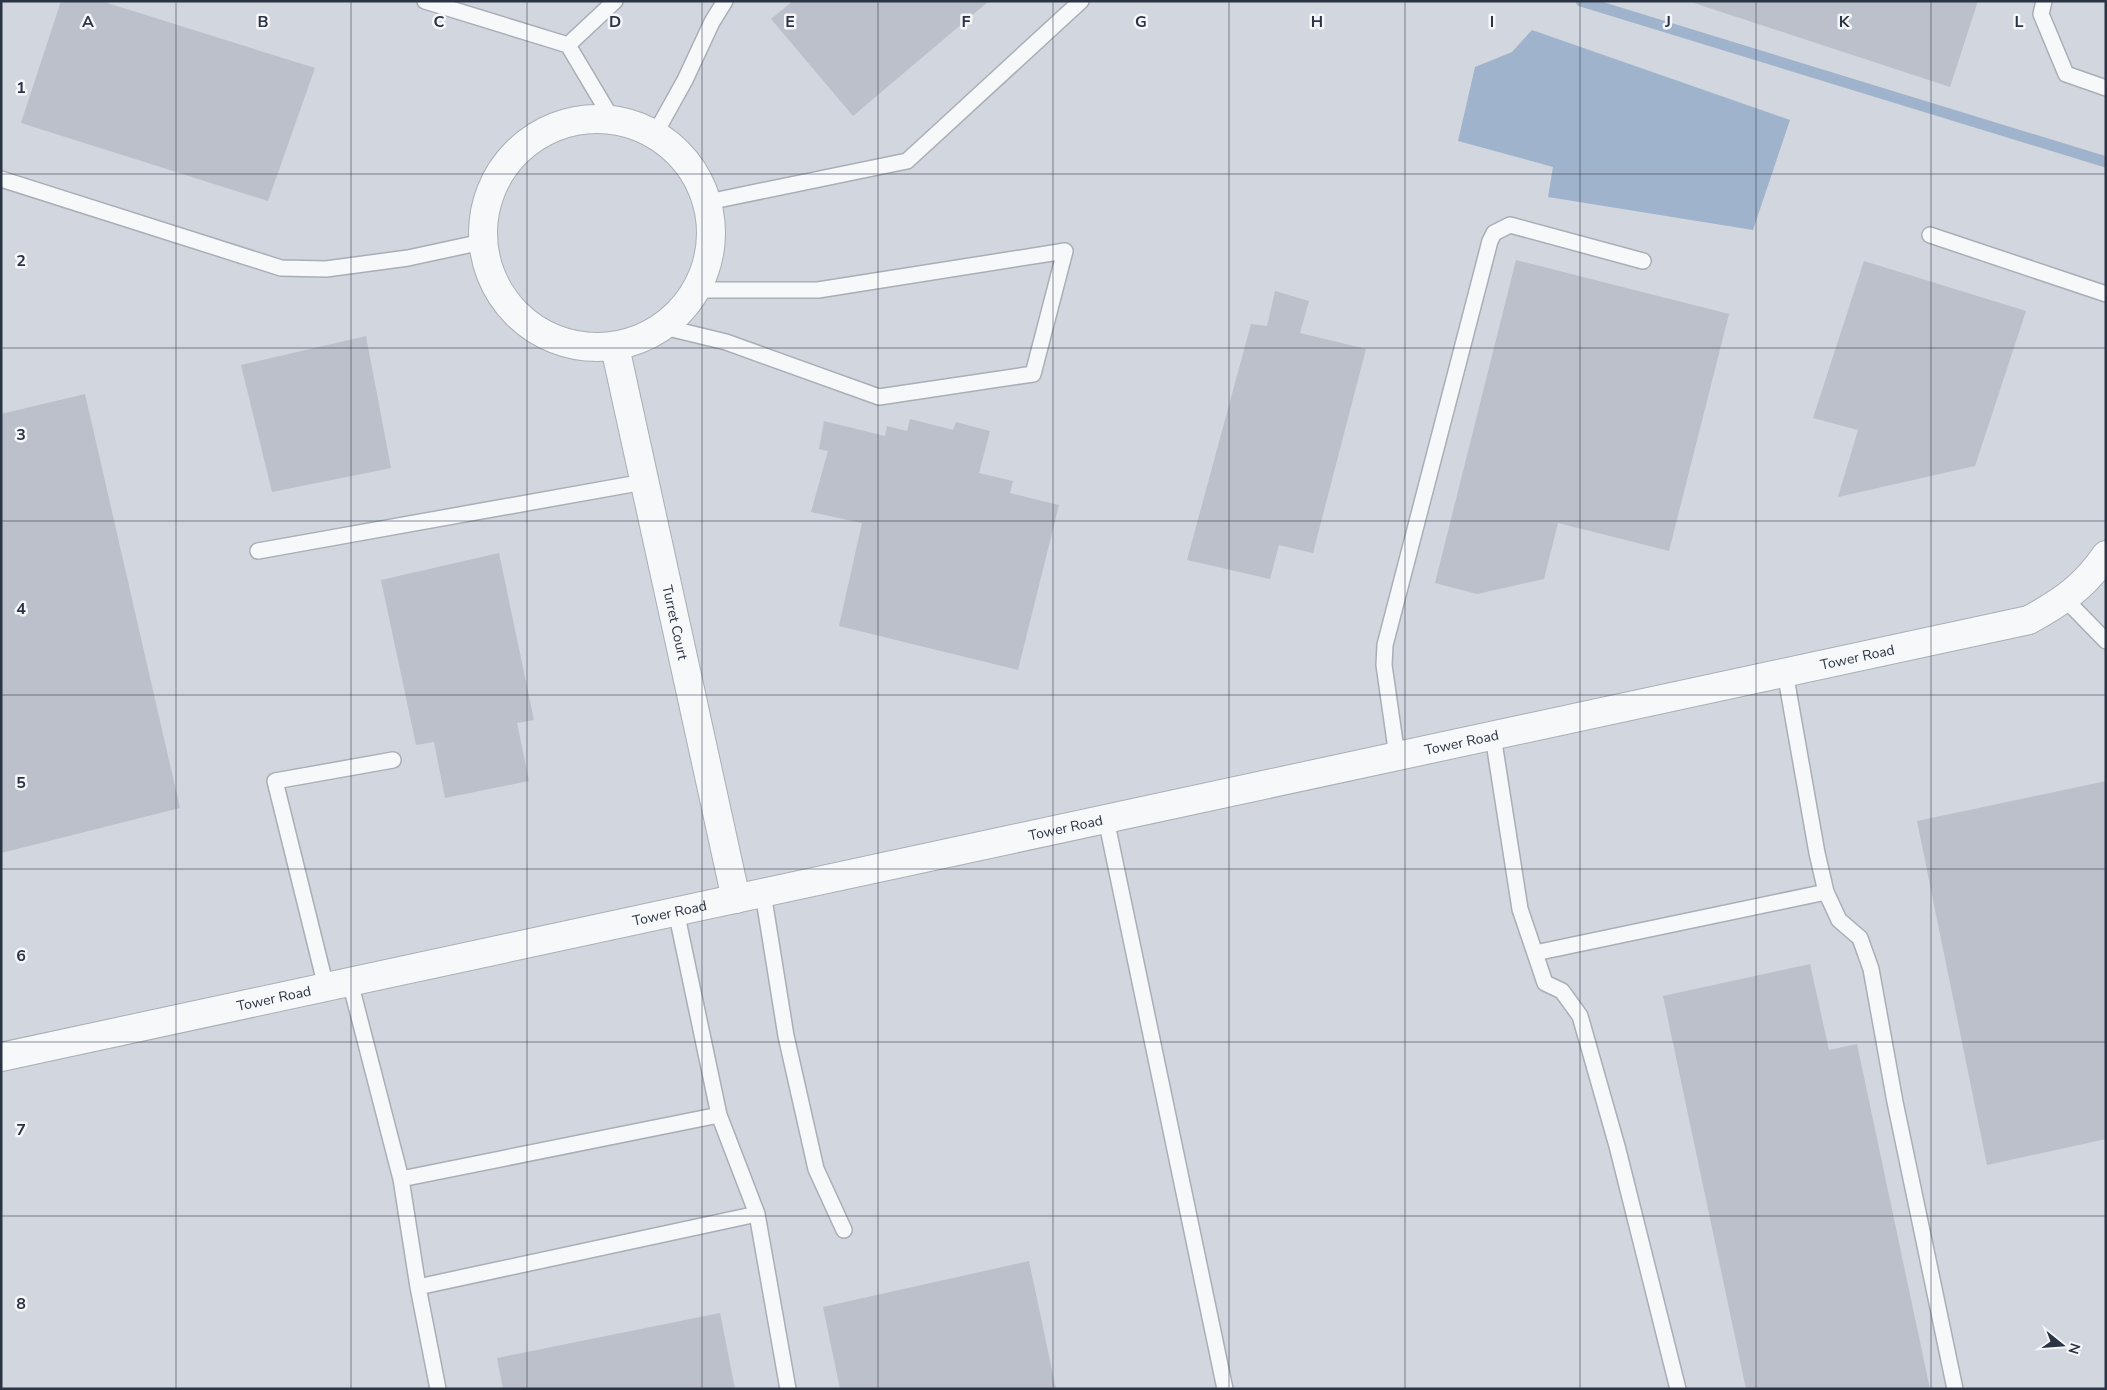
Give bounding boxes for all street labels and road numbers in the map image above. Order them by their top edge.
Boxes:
street label: Turret Court [658,583,693,662]
street label: Tower Road [1819,640,1896,674]
street label: Tower Road [1423,725,1500,760]
street label: Tower Road [1027,810,1104,845]
street label: Tower Road [631,896,709,930]
street label: Tower Road [235,981,313,1015]

